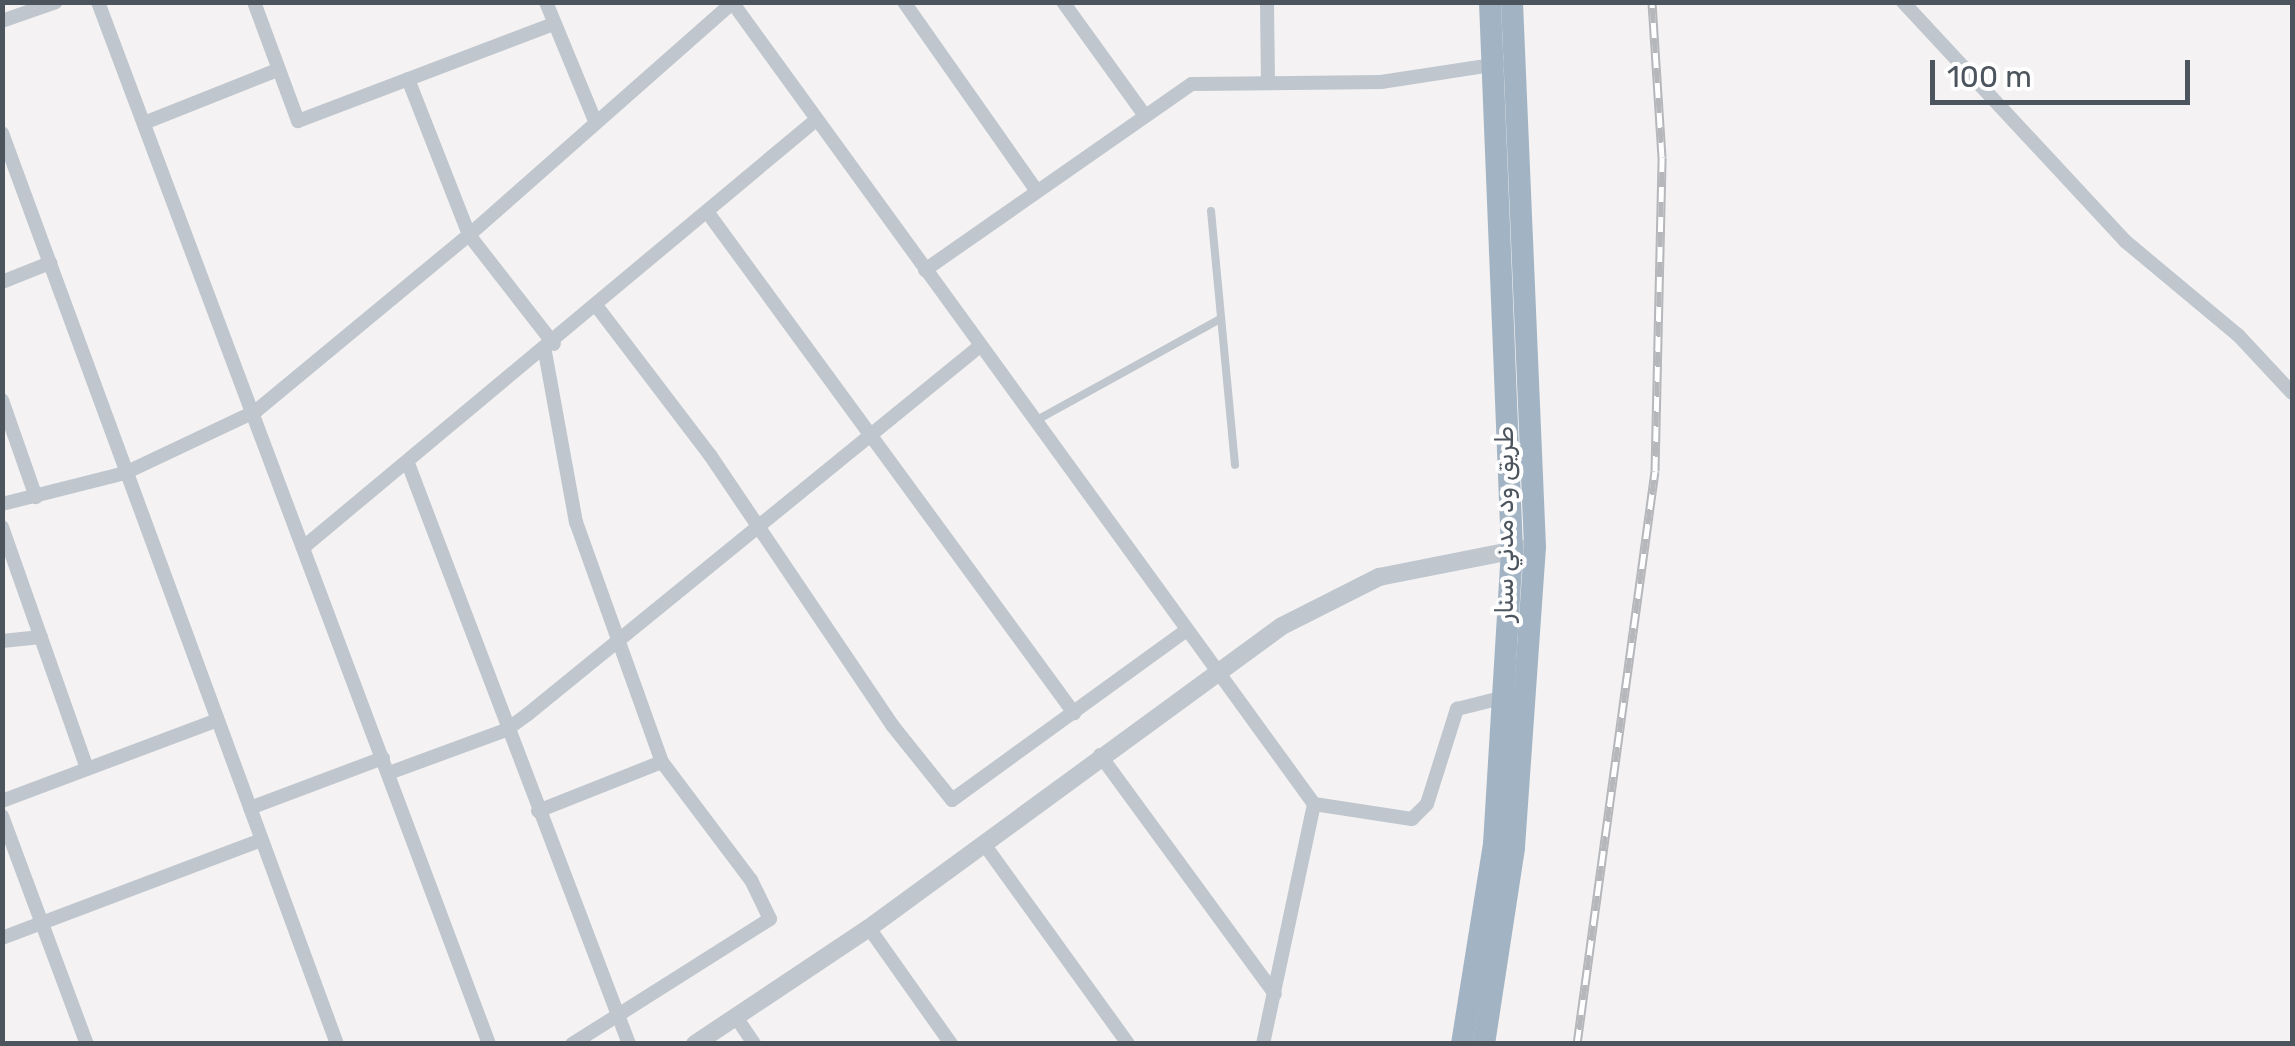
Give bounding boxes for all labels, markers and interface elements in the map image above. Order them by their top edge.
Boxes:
scale bar [1935,40,2195,102]
text: 100 m [1947,59,2032,95]
street label: طريق ود مدني سنار [1490,426,1520,622]

